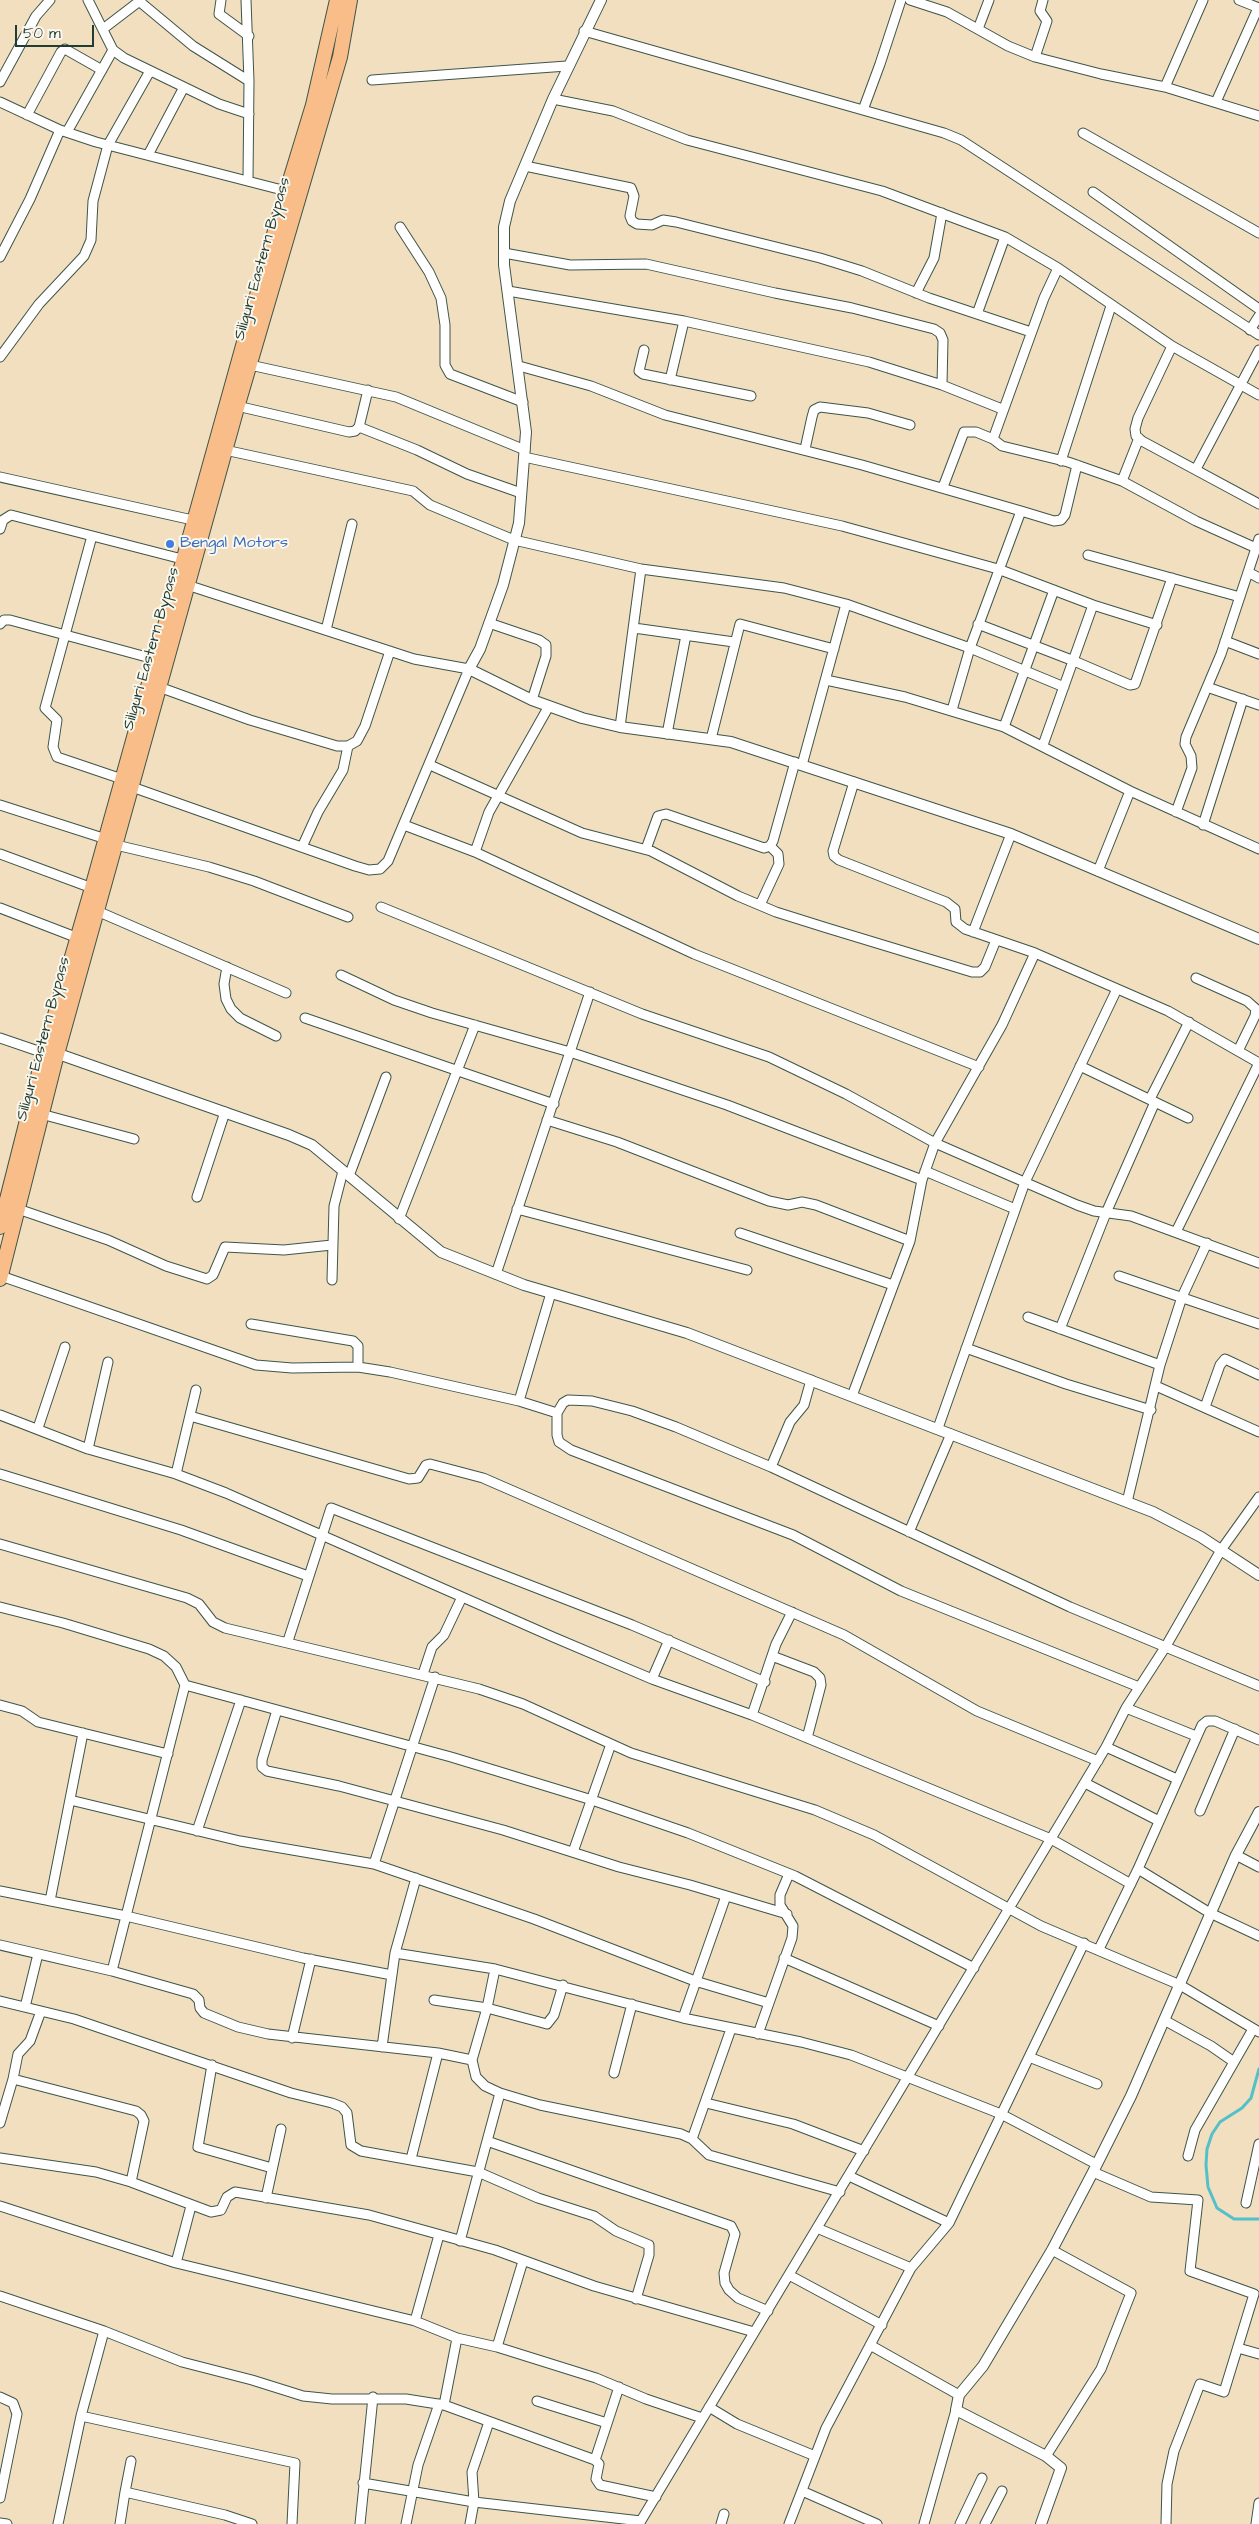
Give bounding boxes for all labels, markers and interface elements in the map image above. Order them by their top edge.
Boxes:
scale bar [18,15,96,47]
text: 50 m [23,23,61,44]
street label: Siliguri Eastern Bypass [230,175,296,343]
place label: Bengal Motors [180,534,288,554]
marker: Bengal Motors [164,538,176,550]
street label: Siliguri Eastern Bypass [119,565,185,733]
street label: Siliguri Eastern Bypass [13,955,75,1123]

